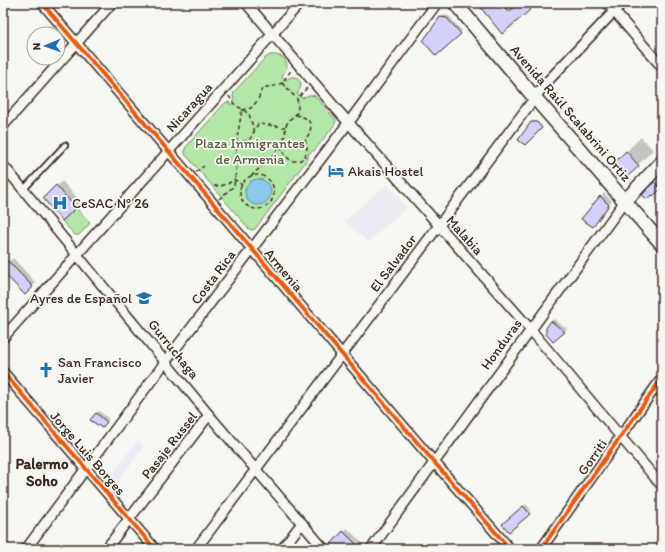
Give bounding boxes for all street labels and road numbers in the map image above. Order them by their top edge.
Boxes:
street label: Avenida Raúl Scalabrini Ortiz [507,41,635,186]
street label: Nicaragua [163,79,216,136]
street label: Malabia [442,212,487,259]
street label: El Salvador [366,231,421,295]
street label: Armenia [261,245,307,296]
street label: Costa Rica [187,246,240,308]
street label: Honduras [477,315,526,373]
street label: Gurruchaga [144,316,203,383]
street label: Jorge Luis Borges [46,408,129,499]
street label: Pasaje Russel [138,408,201,482]
street label: Gorriti [574,436,611,479]

